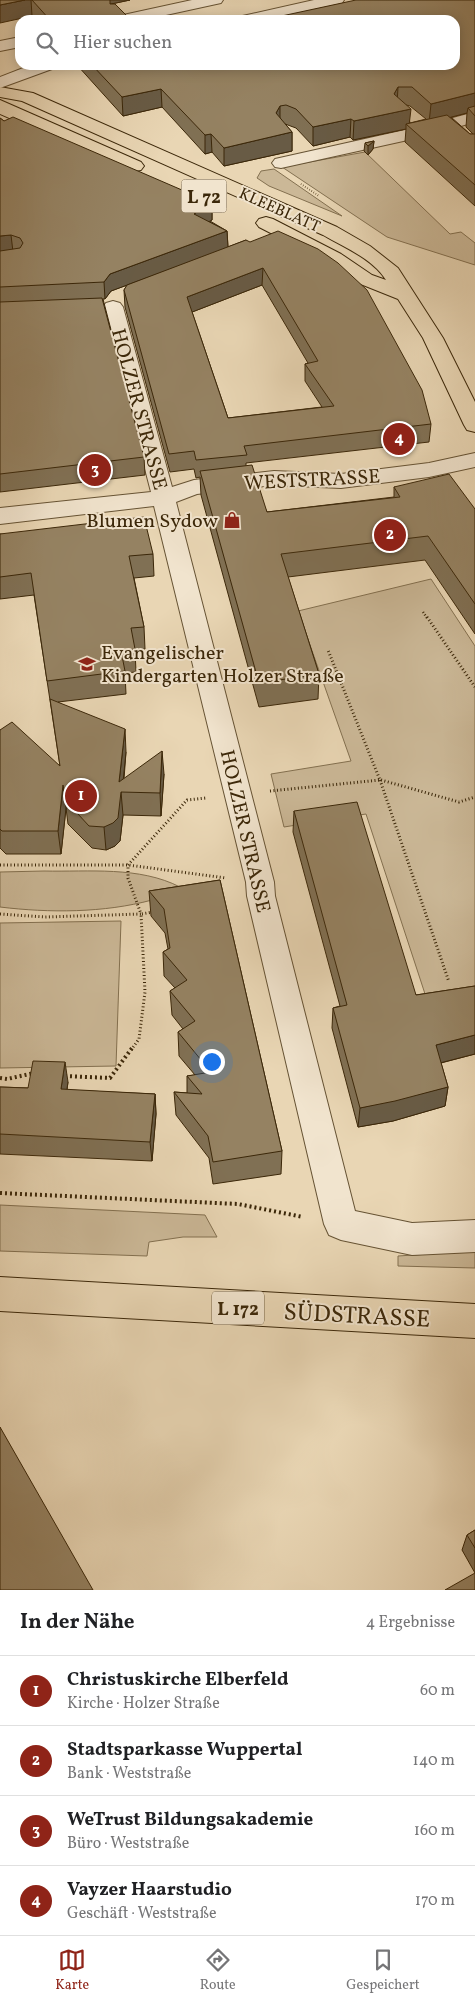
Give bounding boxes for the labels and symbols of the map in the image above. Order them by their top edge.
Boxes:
road number: L 72 [182,180,226,212]
street label: KLEEBLATT [235,183,323,239]
street label: HOLZER STRASSE [103,325,173,494]
pin: 4 [383,420,415,458]
pin: 3 [79,451,111,489]
street label: WESTSTRASSE [243,463,381,499]
place label: Blumen Sydow [86,508,219,536]
shop icon: Blumen Sydow [222,510,242,530]
pin: 2 [374,516,406,554]
place label: Evangelischer Kindergarten Holzer Straße [101,640,344,691]
school or university icon: Evangelischer Kindergarten Holzer Straße [77,654,97,674]
street label: HOLZER STRASSE [212,747,276,916]
pin: 1 [65,777,97,815]
your location [199,1049,225,1075]
road number: L 172 [212,1292,264,1325]
street label: SÜDSTRASSE [283,1296,431,1338]

